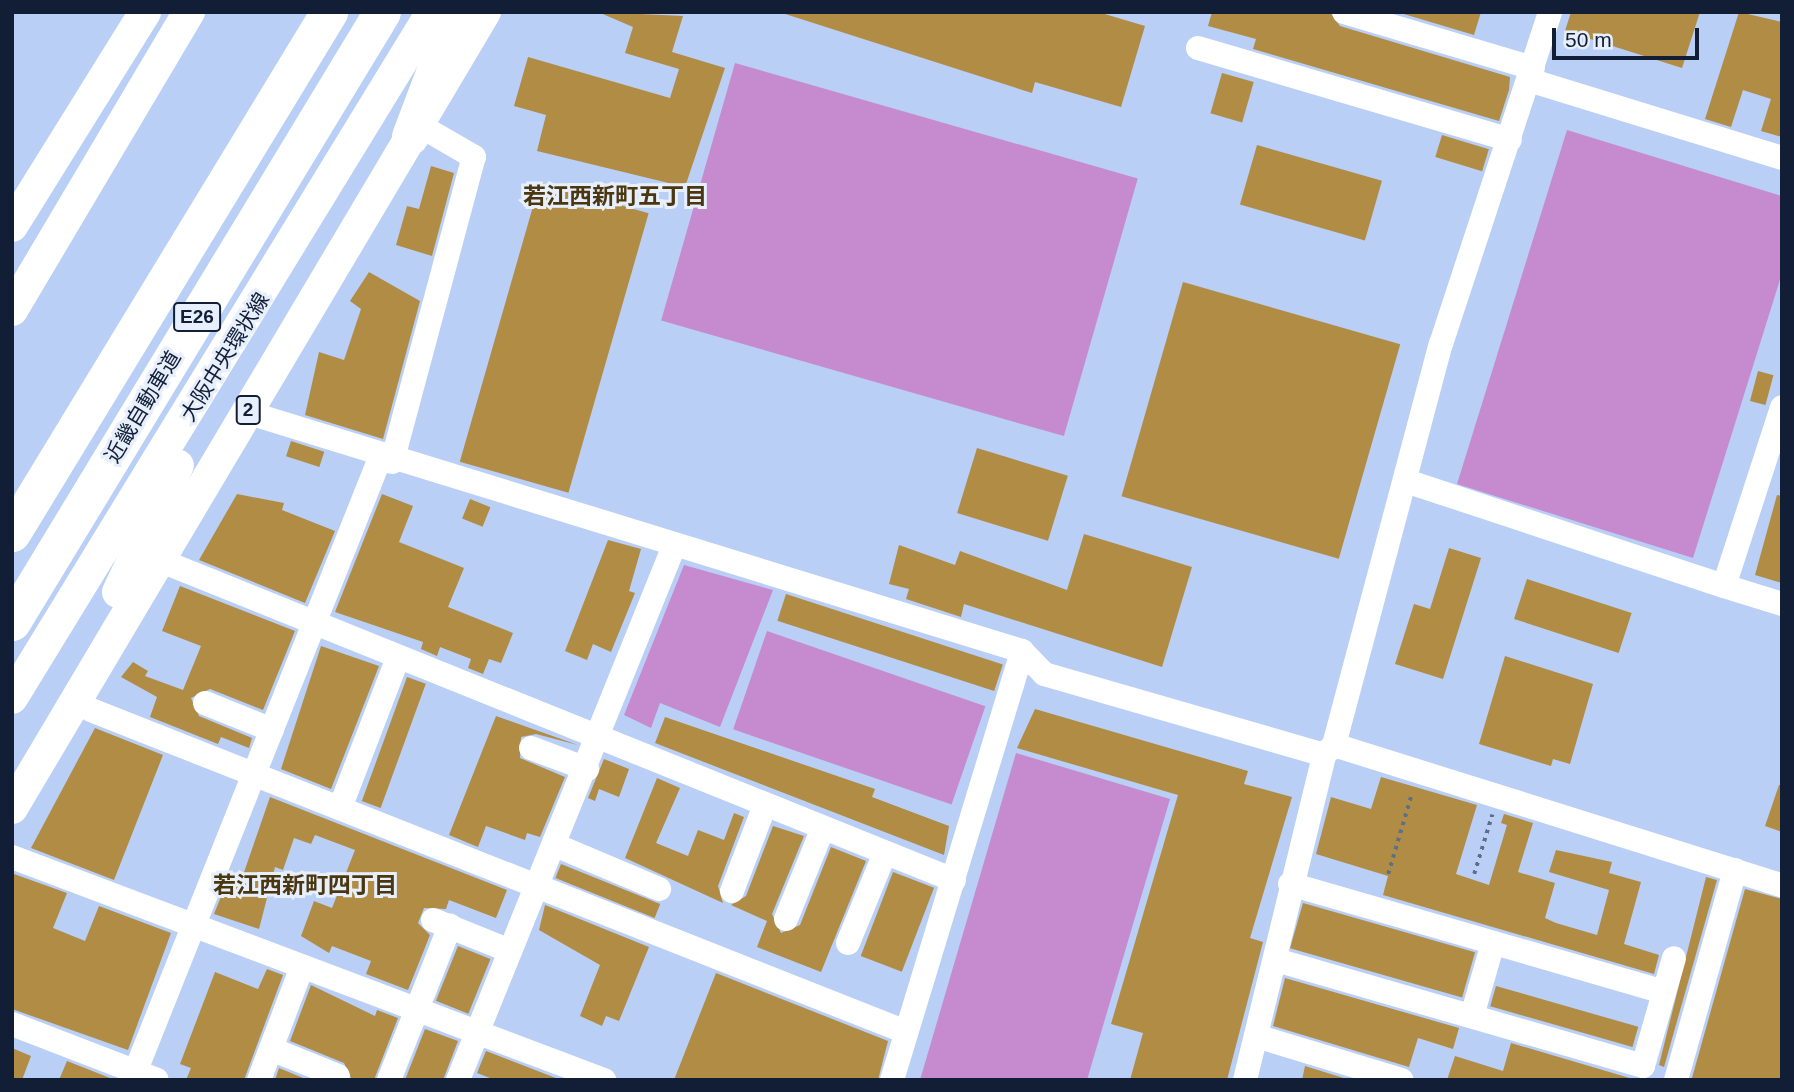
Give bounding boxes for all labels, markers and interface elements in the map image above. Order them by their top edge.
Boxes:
scale bar [1556,14,1703,58]
text: 50 m [1565,28,1612,51]
district label: 若江西新町五丁目 [523,182,707,210]
street label: 大阪中央環状線 [175,288,275,426]
road number: E26 [172,302,222,332]
street label: 近畿自動車道 [100,347,186,467]
road number: 2 [234,394,262,426]
district label: 若江西新町四丁目 [213,871,397,899]

